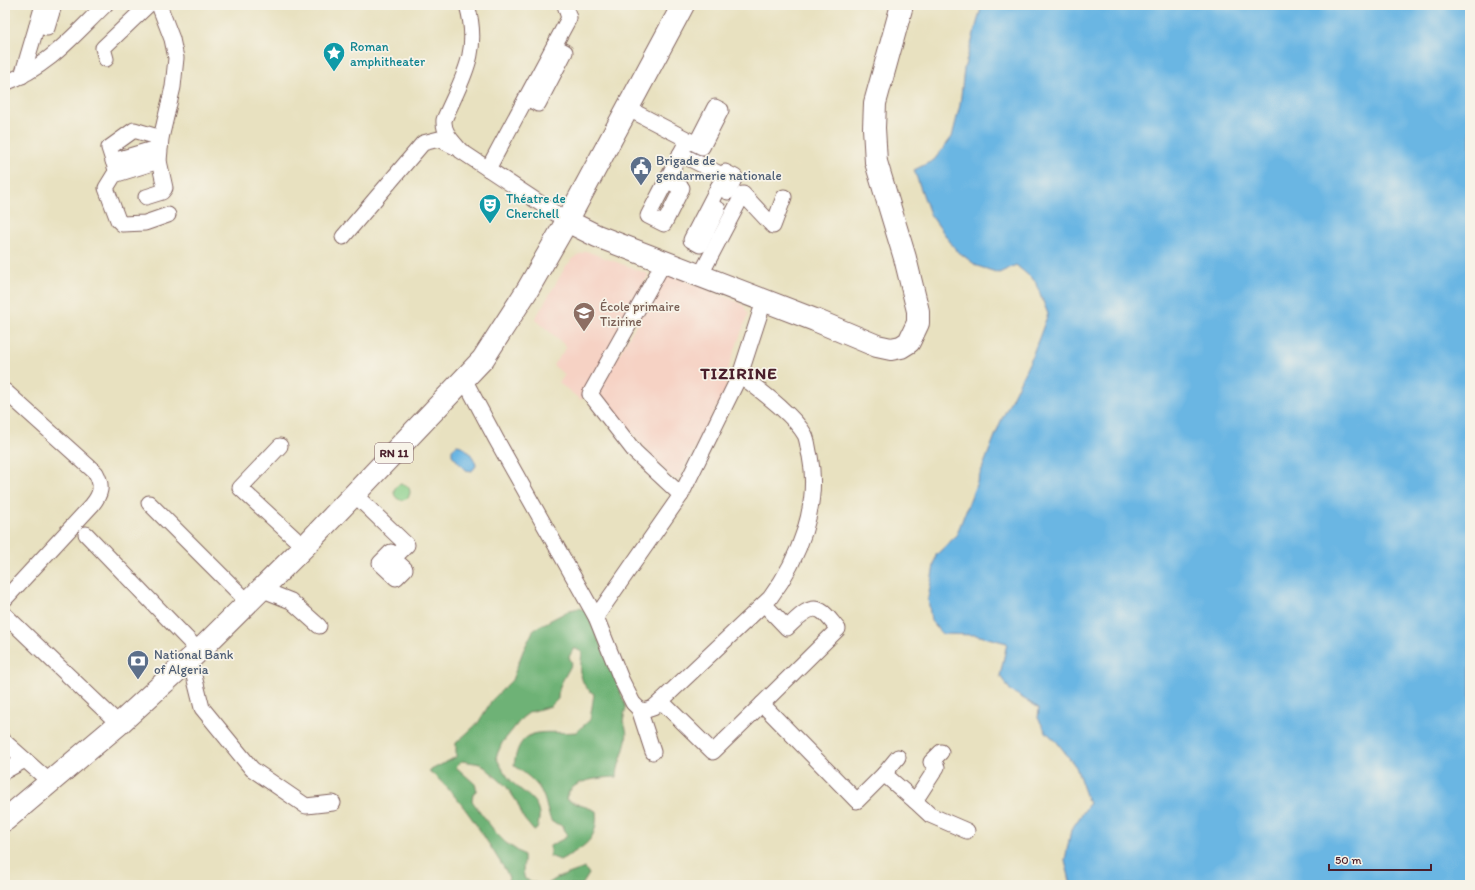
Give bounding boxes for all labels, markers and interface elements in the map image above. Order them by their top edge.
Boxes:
place label: Roman amphitheater [350,39,426,69]
place icon: Roman amphitheater [321,40,347,73]
place label: Brigade de gendarmerie nationale [656,153,782,183]
public building icon: Brigade de gendarmerie nationale [628,154,654,187]
place label: Théatre de Cherchell [506,191,566,221]
theatre icon: Théatre de Cherchell [477,192,503,225]
place label: École primaire Tizirine [600,299,680,329]
school or university icon: École primaire Tizirine [571,300,597,333]
district label: TIZIRINE [699,363,778,383]
road number: RN 11 [375,443,413,463]
place label: National Bank of Algeria [154,647,234,677]
bank icon: National Bank of Algeria [125,648,151,681]
scale bar [1329,846,1431,872]
text: 50 m [1335,853,1361,867]

